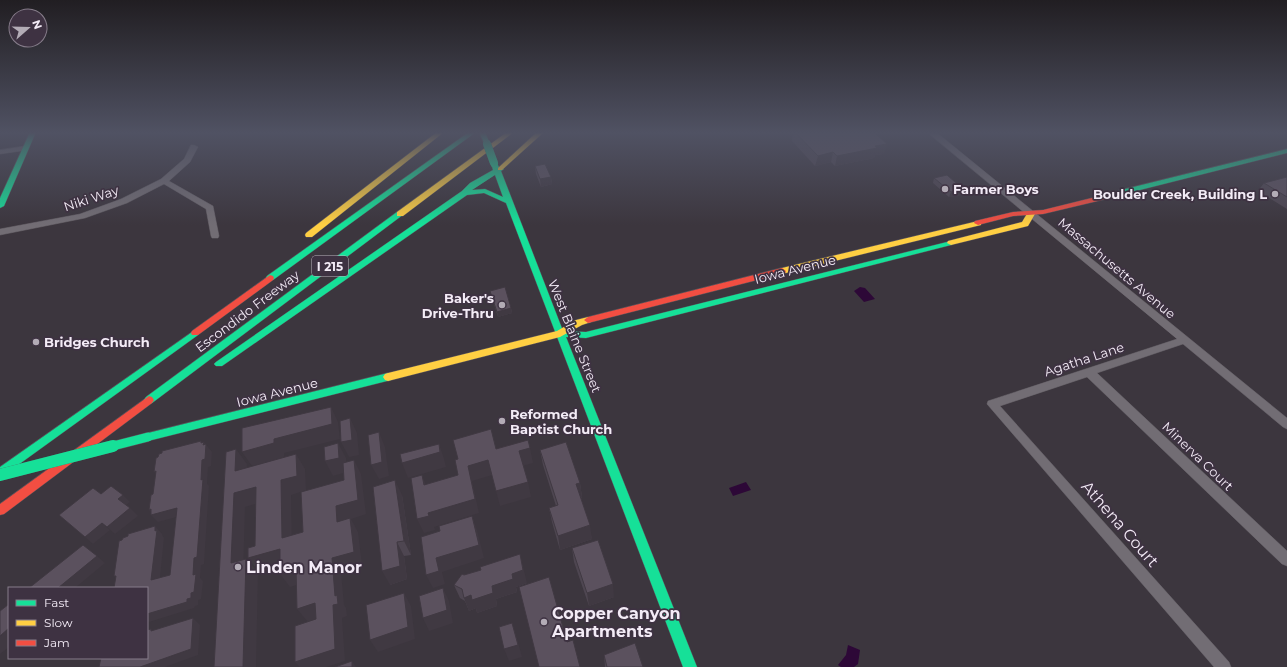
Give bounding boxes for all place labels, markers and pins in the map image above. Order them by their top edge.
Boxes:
place label: Farmer Boys [953,181,1039,197]
marker: Farmer Boys [940,184,950,194]
place label: Boulder Creek, Building L [1093,186,1267,202]
marker: Boulder Creek, Building L [1270,189,1280,199]
place label: Baker's Drive-Thru [422,290,494,321]
marker: Baker's Drive-Thru [497,300,507,310]
place label: Bridges Church [44,334,150,350]
marker: Bridges Church [31,337,41,347]
place label: Reformed Baptist Church [510,406,612,437]
marker: Reformed Baptist Church [497,416,507,426]
place label: Linden Manor [246,558,362,577]
marker: Linden Manor [233,562,243,572]
place label: Copper Canyon Apartments [551,604,681,641]
marker: Copper Canyon Apartments [539,617,549,627]

